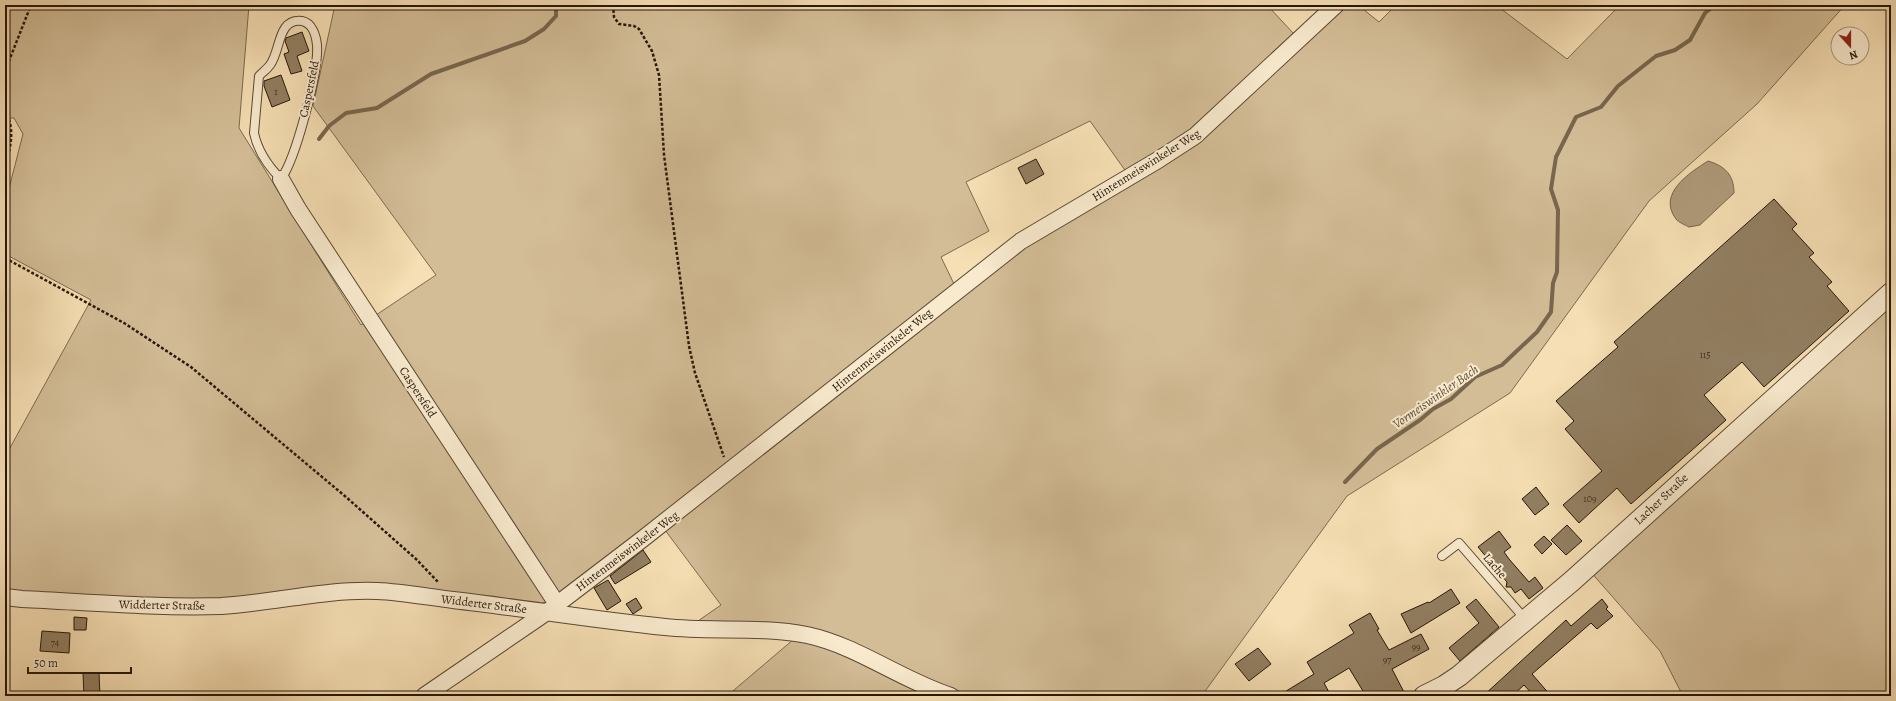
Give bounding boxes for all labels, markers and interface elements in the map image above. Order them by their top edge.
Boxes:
north arrow [1830,26,1870,66]
text: N [1847,46,1860,63]
street label: Caspersfeld [295,59,323,119]
house number: 1 [274,85,278,98]
street label: Hintenmeiswinkeler Weg [1089,125,1203,205]
street label: Hintenmeiswinkeler Weg [829,305,935,395]
house number: 115 [1699,348,1711,361]
water label: Vormeiswinkler Bach [1389,360,1482,432]
street label: Caspersfeld [396,364,441,421]
street label: Lacher Straße [1631,470,1691,528]
house number: 109 [1583,492,1597,505]
street label: Hintenmeiswinkeler Weg [572,507,682,595]
street label: Lache [1480,550,1510,582]
street label: Widderter Straße [439,591,528,617]
street label: Widderter Straße [118,596,205,614]
house number: 74 [51,636,60,649]
house number: 99 [1411,640,1421,653]
scale bar [28,649,131,675]
house number: 97 [1383,653,1392,666]
text: 50 m [34,655,58,671]

